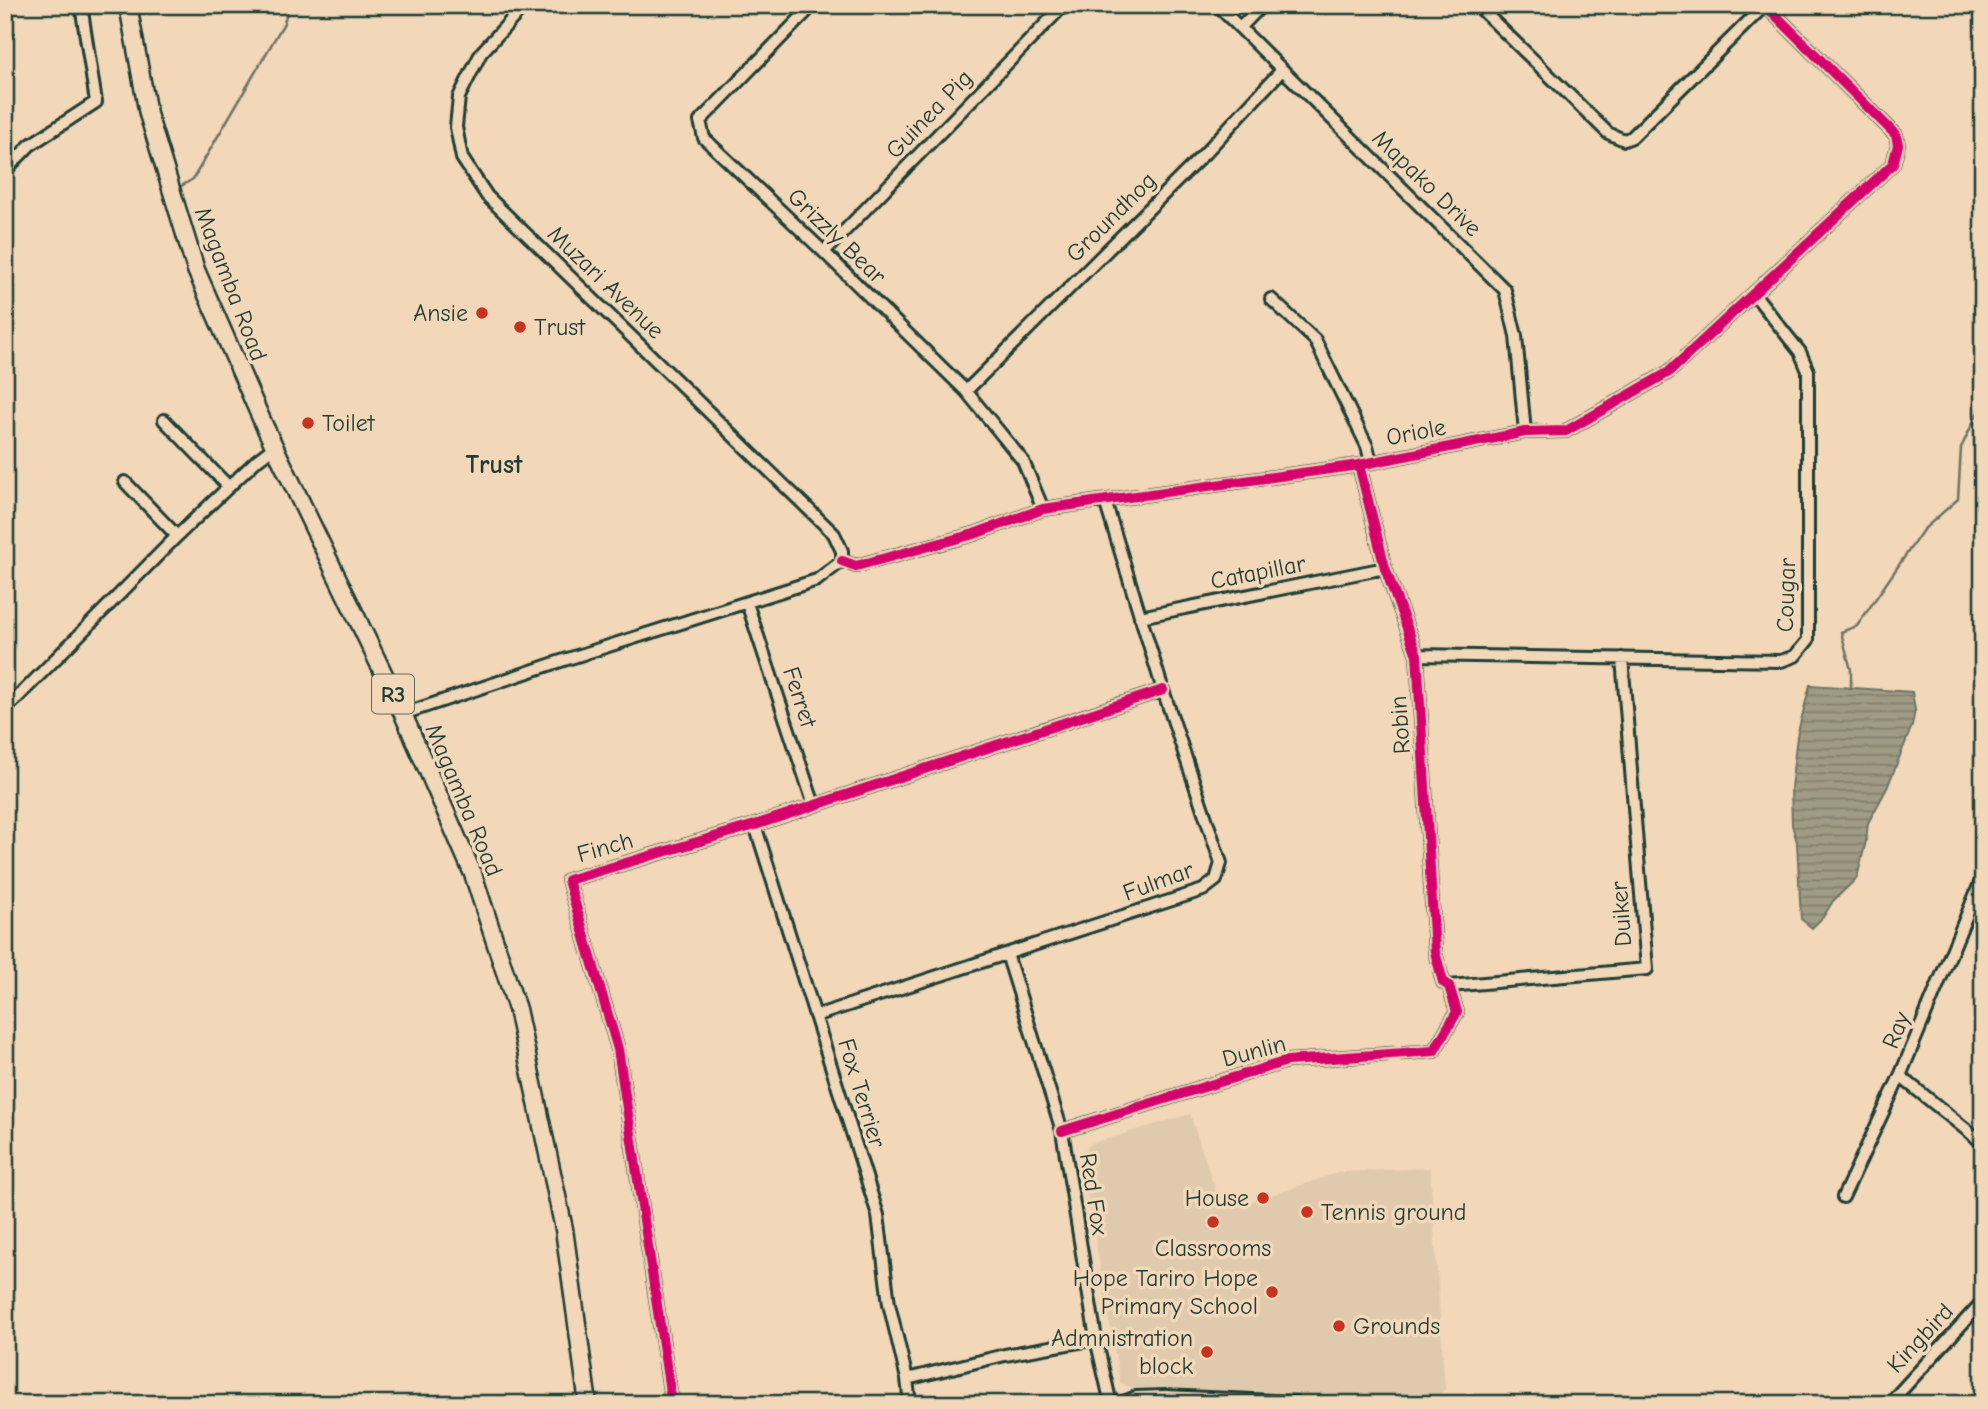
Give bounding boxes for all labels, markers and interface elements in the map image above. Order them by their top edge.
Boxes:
street label: Guinea Pig [880,64,978,164]
street label: Mapako Drive [1367,124,1487,242]
street label: Groundhog [1060,166,1162,268]
street label: Grizzly Bear [782,182,892,290]
street label: Magamba Road [189,203,273,365]
street label: Muzari Avenue [542,220,670,344]
place label: Ansie [413,299,468,327]
marker: Ansie [474,305,490,321]
place label: Trust [534,313,586,341]
marker: Trust [512,319,528,335]
place label: Toilet [322,409,376,437]
street label: Oriole [1384,412,1448,452]
marker: Toilet [300,415,316,431]
district label: Trust [465,450,523,480]
street label: Catapillar [1208,549,1308,595]
street label: Cougar [1771,557,1801,633]
street label: Ferret [777,663,823,732]
road number: R3 [372,674,414,714]
street label: Robin [1384,695,1416,755]
street label: Magamba Road [419,720,509,880]
street label: Finch [574,826,636,868]
street label: Fulmar [1119,855,1198,907]
street label: Duiker [1605,880,1637,948]
street label: Ray [1876,1007,1916,1052]
street label: Dunlin [1219,1029,1289,1073]
street label: Fox Terrier [832,1035,892,1151]
street label: Red Fox [1074,1151,1114,1238]
place label: House [1185,1184,1249,1212]
marker: House [1255,1190,1271,1206]
place label: Tennis ground [1321,1198,1466,1226]
marker: Tennis ground [1299,1204,1315,1220]
marker: Classrooms [1205,1214,1221,1230]
place label: Classrooms [1155,1234,1271,1262]
place label: Hope Tariro Hope Primary School [1073,1264,1258,1320]
marker: Hope Tariro Hope Primary School [1264,1284,1280,1300]
street label: Kingbird [1881,1297,1959,1379]
place label: Grounds [1353,1312,1440,1340]
marker: Grounds [1331,1318,1347,1334]
place label: Admnistration block [1051,1324,1193,1380]
marker: Admnistration block [1199,1344,1215,1360]

